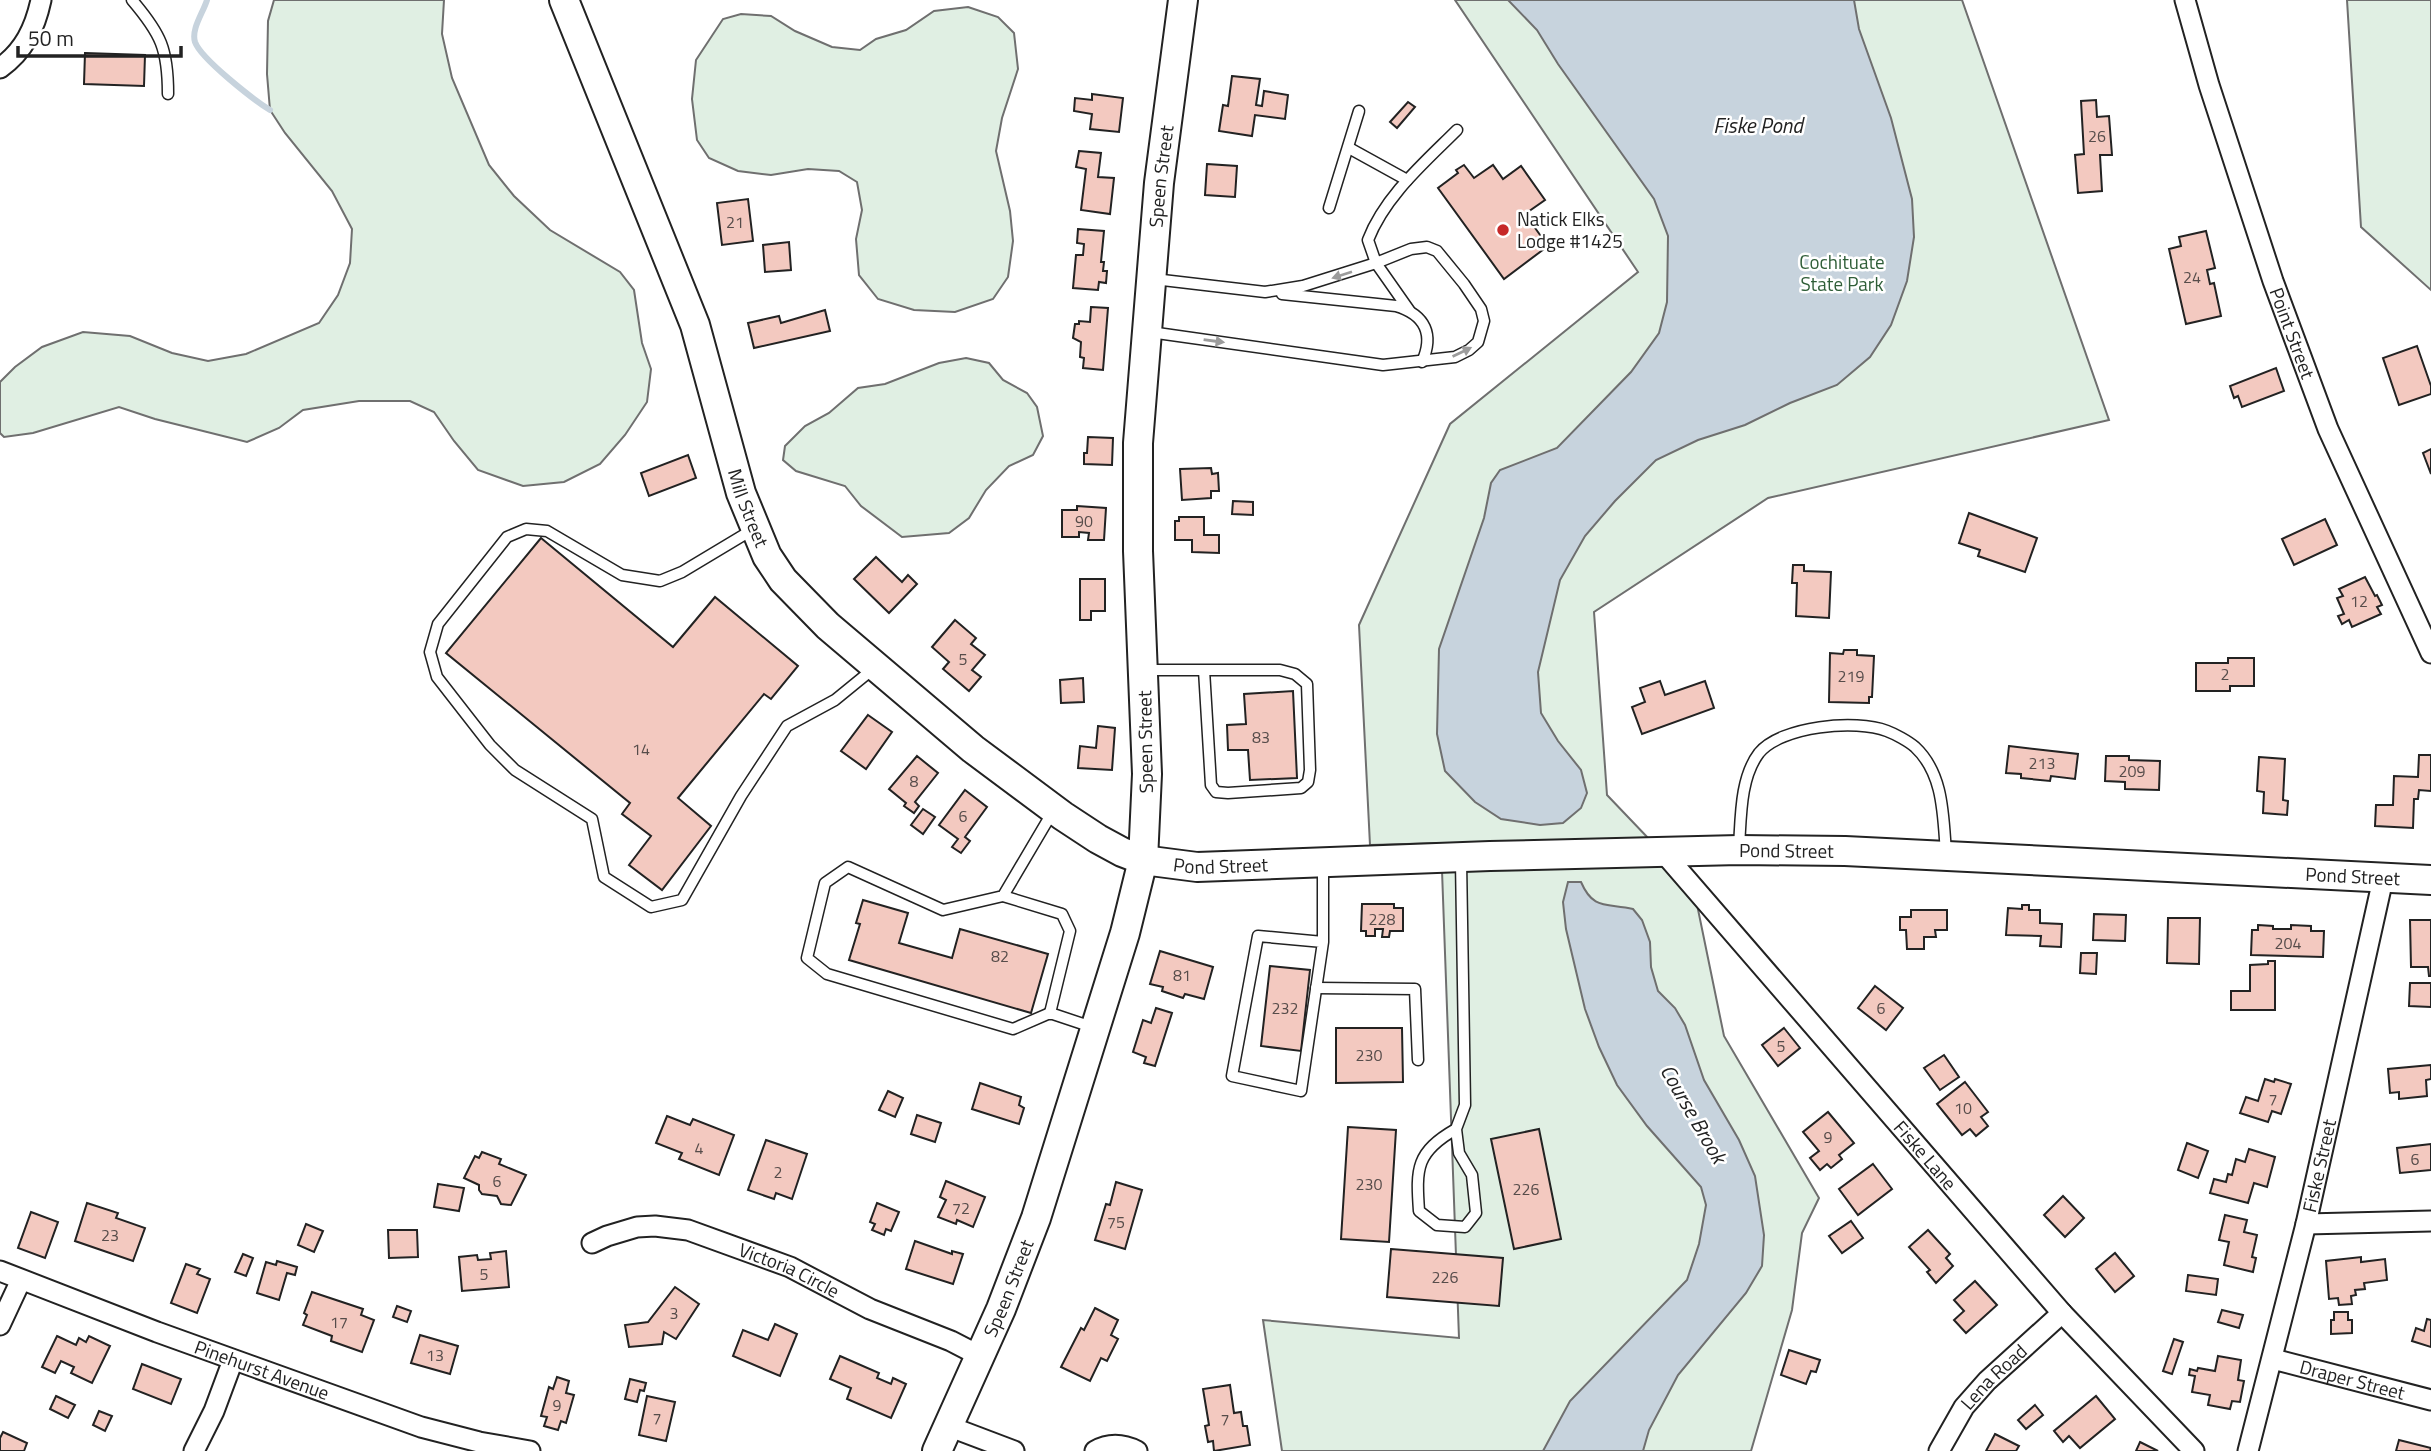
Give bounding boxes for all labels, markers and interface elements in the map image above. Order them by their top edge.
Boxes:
scale bar [18,14,180,58]
text: 50 m [28,22,74,54]
water label: Fiske Pond [1713,109,1805,141]
street label: Speen Street [1140,123,1181,229]
house number: 26 [2088,124,2106,148]
place label: Natick Elks Lodge #1425 [1517,204,1623,255]
house number: 21 [726,210,744,234]
marker: Natick Elks Lodge #1425 [1495,222,1511,238]
park label: Cochituate State Park [1799,247,1885,298]
house number: 24 [2183,265,2201,289]
one-way arrow [1331,270,1352,280]
street label: Point Street [2263,283,2323,383]
one-way arrow [1203,336,1225,347]
one-way arrow [1452,347,1472,358]
street label: Mill Street [721,465,777,552]
house number: 90 [1075,509,1093,533]
house number: 12 [2350,589,2368,613]
house number: 5 [959,647,968,671]
house number: 2 [2221,662,2229,686]
house number: 219 [1838,664,1864,688]
street label: Speen Street [1129,690,1160,794]
house number: 83 [1252,725,1270,749]
house number: 14 [632,737,650,761]
house number: 213 [2029,751,2055,775]
house number: 209 [2119,759,2145,783]
house number: 8 [910,769,919,793]
house number: 6 [959,804,968,828]
street label: Pond Street [1739,835,1834,865]
street label: Pond Street [1172,849,1269,881]
street label: Pond Street [2305,859,2401,892]
house number: 228 [1369,907,1395,931]
house number: 204 [2275,931,2301,955]
house number: 82 [991,944,1009,968]
house number: 81 [1173,963,1191,987]
house number: 232 [1272,996,1298,1020]
house number: 6 [1877,996,1886,1020]
house number: 5 [1777,1034,1786,1058]
house number: 230 [1356,1043,1382,1067]
water label: Course Brook [1653,1058,1736,1171]
house number: 7 [2269,1087,2277,1111]
house number: 10 [1954,1096,1972,1120]
street label: Fiske Lane [1887,1114,1964,1196]
street label: Fiske Street [2294,1116,2343,1215]
house number: 9 [1824,1125,1833,1149]
house number: 4 [695,1136,704,1160]
house number: 6 [2411,1147,2420,1171]
house number: 2 [774,1160,782,1184]
house number: 6 [493,1169,502,1193]
house number: 230 [1356,1172,1382,1196]
house number: 226 [1513,1177,1539,1201]
house number: 72 [952,1196,970,1220]
house number: 75 [1107,1210,1125,1234]
house number: 23 [101,1223,119,1247]
street label: Speen Street [975,1234,1041,1341]
street label: Victoria Circle [735,1235,845,1305]
house number: 5 [480,1262,489,1286]
house number: 226 [1432,1265,1458,1289]
house number: 3 [670,1301,678,1325]
house number: 17 [330,1310,348,1334]
street label: Pinehurst Avenue [191,1332,334,1407]
street label: Lena Road [1953,1337,2033,1416]
house number: 13 [426,1343,444,1367]
street label: Draper Street [2297,1352,2409,1407]
house number: 9 [553,1393,562,1417]
house number: 7 [653,1406,661,1430]
house number: 7 [1221,1407,1229,1431]

